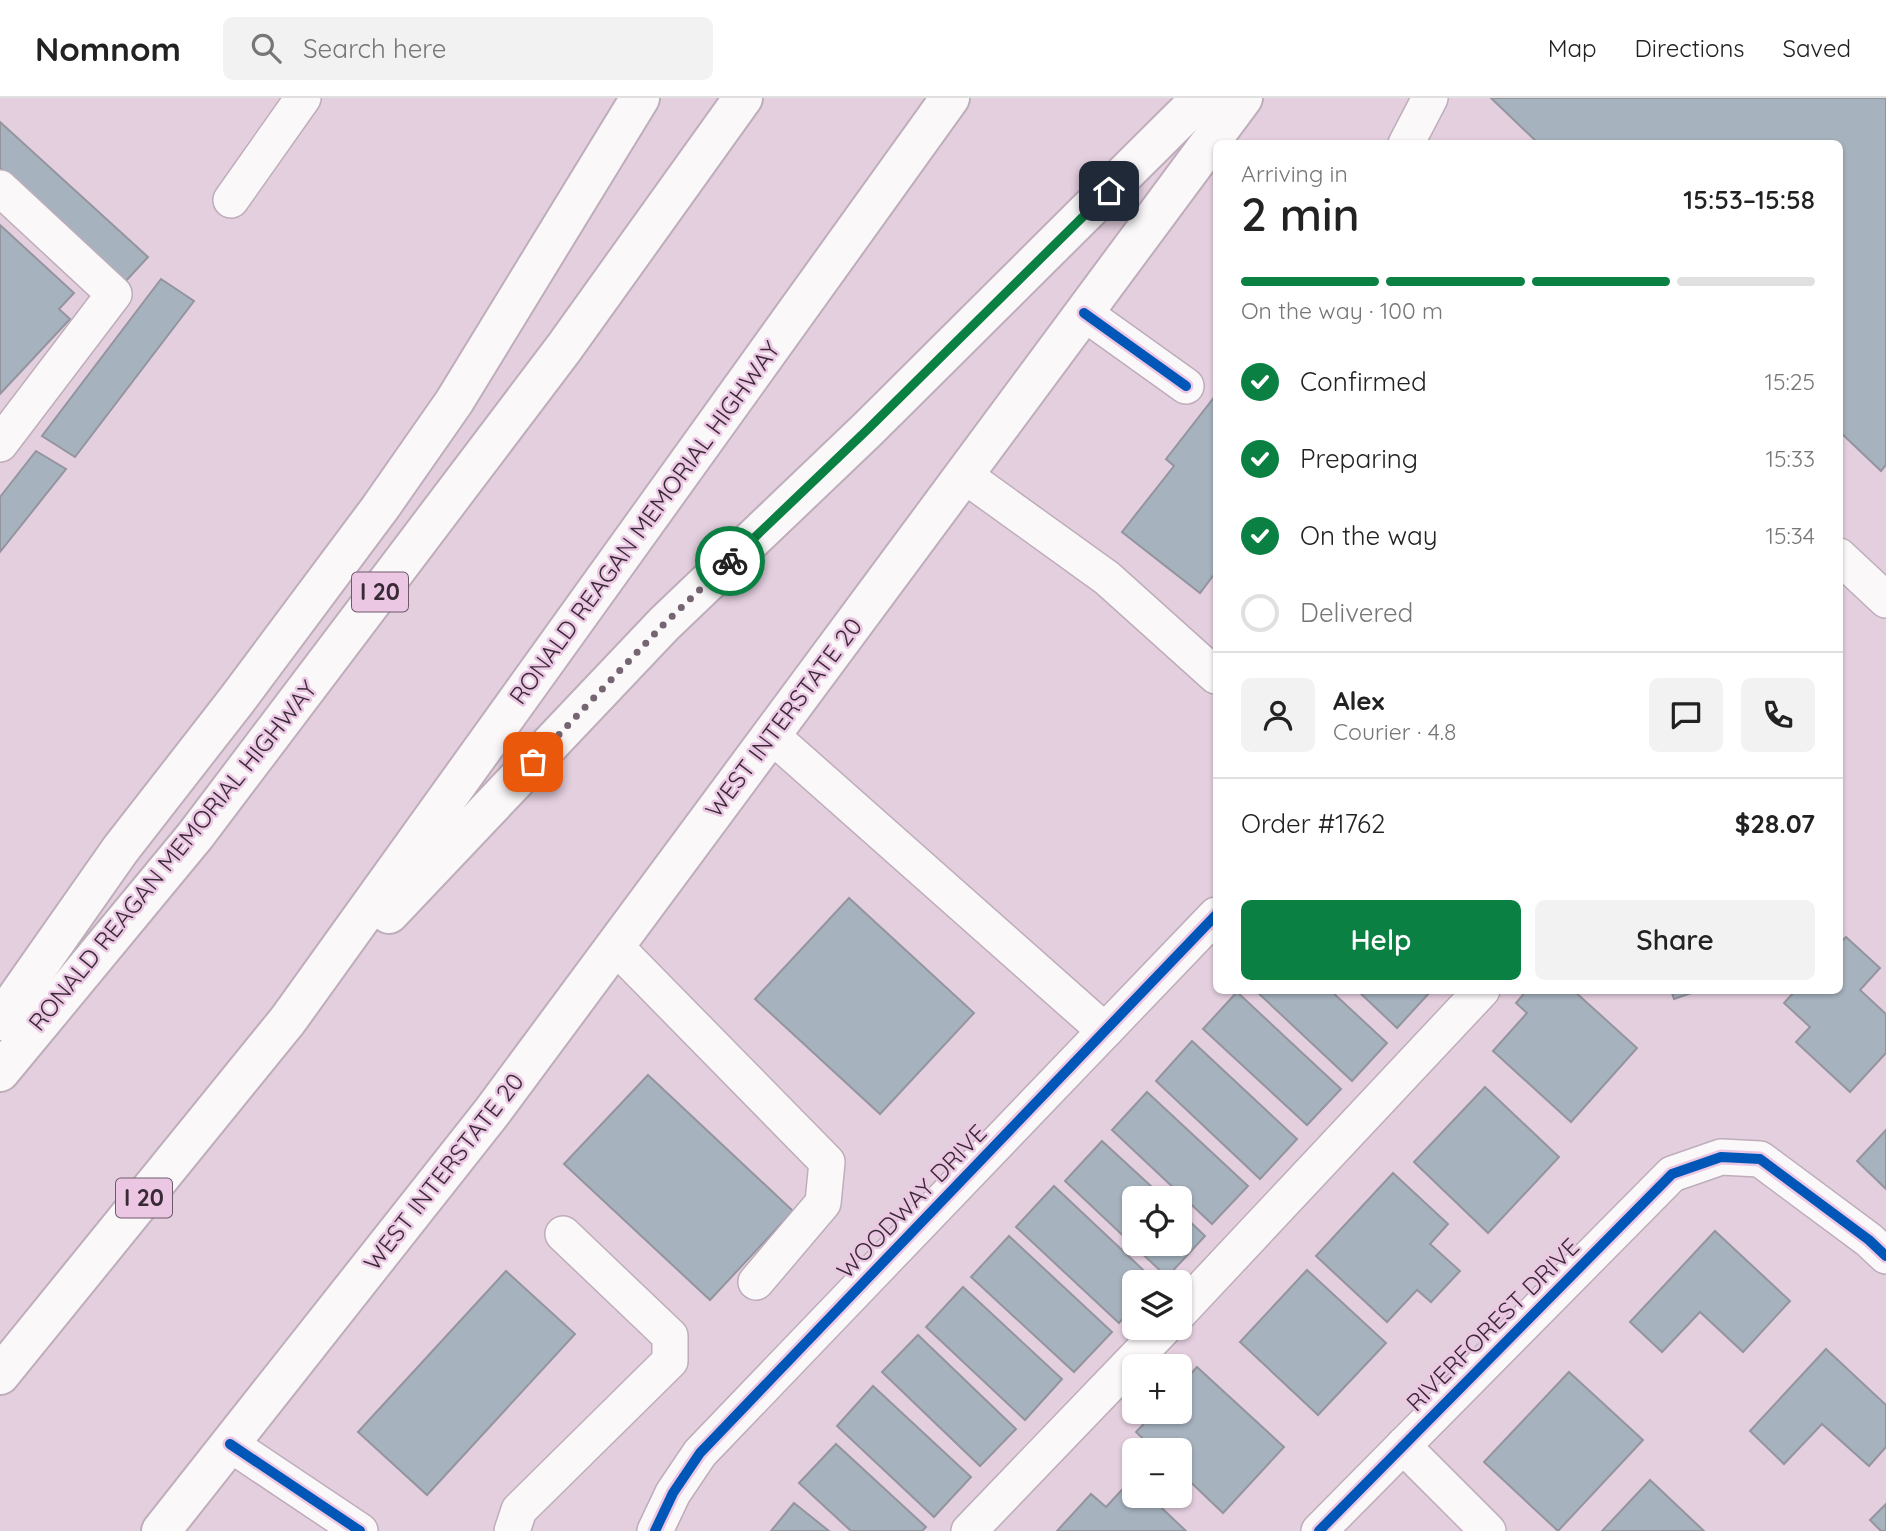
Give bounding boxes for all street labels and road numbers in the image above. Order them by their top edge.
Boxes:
street label: RONALD REAGAN MEMORIAL HIGHWAY [502,335,786,710]
road number: I 20 [352,572,408,612]
street label: WEST INTERSTATE 20 [698,612,868,823]
street label: RONALD REAGAN MEMORIAL HIGHWAY [22,674,323,1036]
street label: WEST INTERSTATE 20 [357,1067,530,1276]
street label: WOODWAY DRIVE [830,1118,993,1285]
road number: I 20 [116,1178,172,1218]
street label: RIVERFOREST DRIVE [1399,1231,1585,1417]

